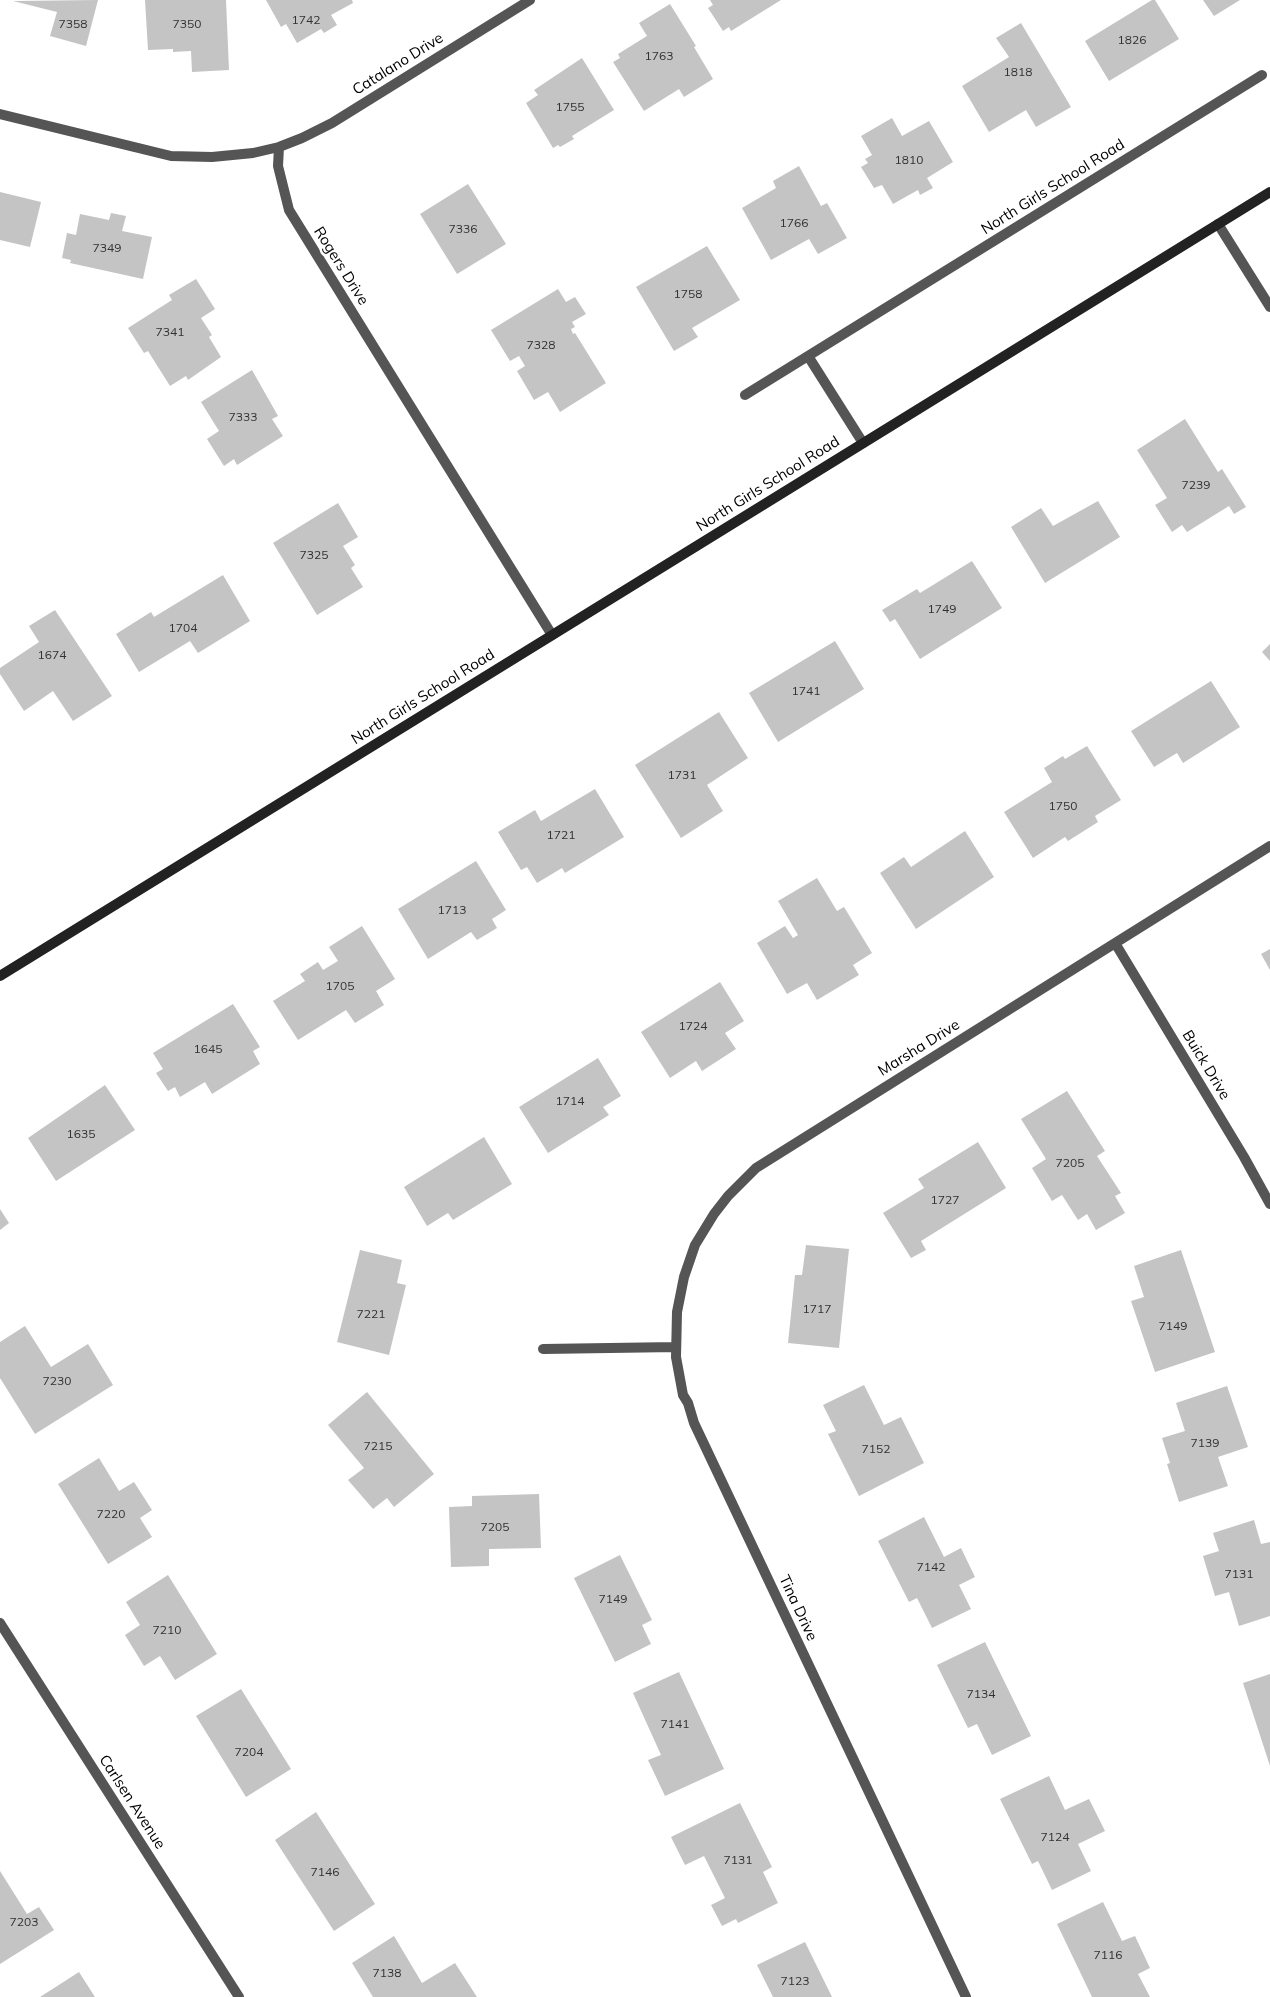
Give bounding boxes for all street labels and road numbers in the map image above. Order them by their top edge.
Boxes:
street label: Catalano Drive [349,29,447,99]
street label: North Girls School Road [978,136,1128,238]
street label: Rogers Drive [310,224,372,308]
street label: North Girls School Road [693,433,843,535]
street label: North Girls School Road [348,646,498,748]
street label: Marsha Drive [875,1016,963,1080]
street label: Buick Drive [1178,1027,1234,1103]
street label: Tina Drive [775,1572,821,1644]
street label: Carlsen Avenue [95,1752,169,1852]

